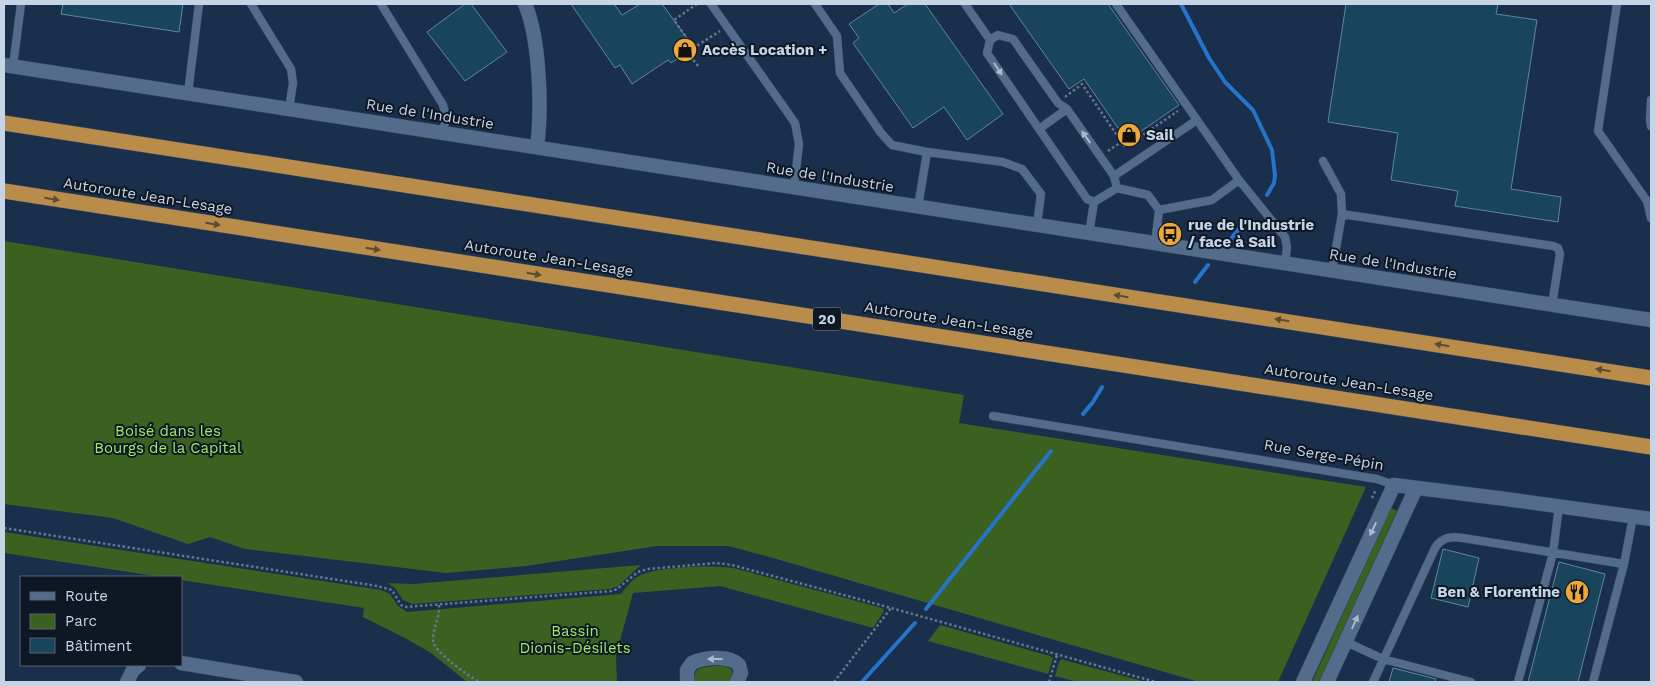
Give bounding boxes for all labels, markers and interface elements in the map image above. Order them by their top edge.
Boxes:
shop icon: Accès Location + [672,37,698,63]
place label: Accès Location + [702,41,827,59]
one-way arrow [994,62,1003,76]
street label: Rue de l'Industrie [365,95,495,133]
shop icon: Sail [1116,122,1142,148]
place label: Sail [1146,126,1174,144]
one-way arrow [1081,130,1091,143]
street label: Rue de l'Industrie [765,158,895,196]
street label: Autoroute Jean-Lesage [62,174,234,218]
one-way arrow [44,195,60,203]
place label: rue de l'Industrie / face à Sail [1188,216,1314,251]
one-way arrow [205,220,221,228]
bus stop icon: rue de l'Industrie / face à Sail [1157,221,1183,247]
street label: Autoroute Jean-Lesage [463,236,635,280]
one-way arrow [365,245,381,253]
street label: Rue de l'Industrie [1328,245,1458,283]
one-way arrow [526,270,542,278]
one-way arrow [1113,291,1129,299]
street label: Autoroute Jean-Lesage [863,298,1035,342]
road number: 20 [813,308,841,330]
one-way arrow [1274,316,1290,324]
one-way arrow [1434,341,1450,349]
street label: Autoroute Jean-Lesage [1263,360,1435,404]
one-way arrow [1595,366,1611,374]
park label: Boisé dans les Bourgs de la Capital [94,422,242,457]
street label: Rue Serge-Pépin [1263,436,1385,474]
one-way arrow [1369,522,1377,536]
legend [20,576,182,666]
restaurant icon: Ben & Florentine [1564,579,1590,605]
place label: Ben & Florentine [1437,583,1560,601]
text: Route [65,587,108,605]
text: Parc [65,612,97,630]
one-way arrow [1351,615,1359,629]
park label: Bassin Dionis-Désilets [519,622,631,657]
text: Bâtiment [65,637,132,655]
one-way arrow [706,655,722,663]

